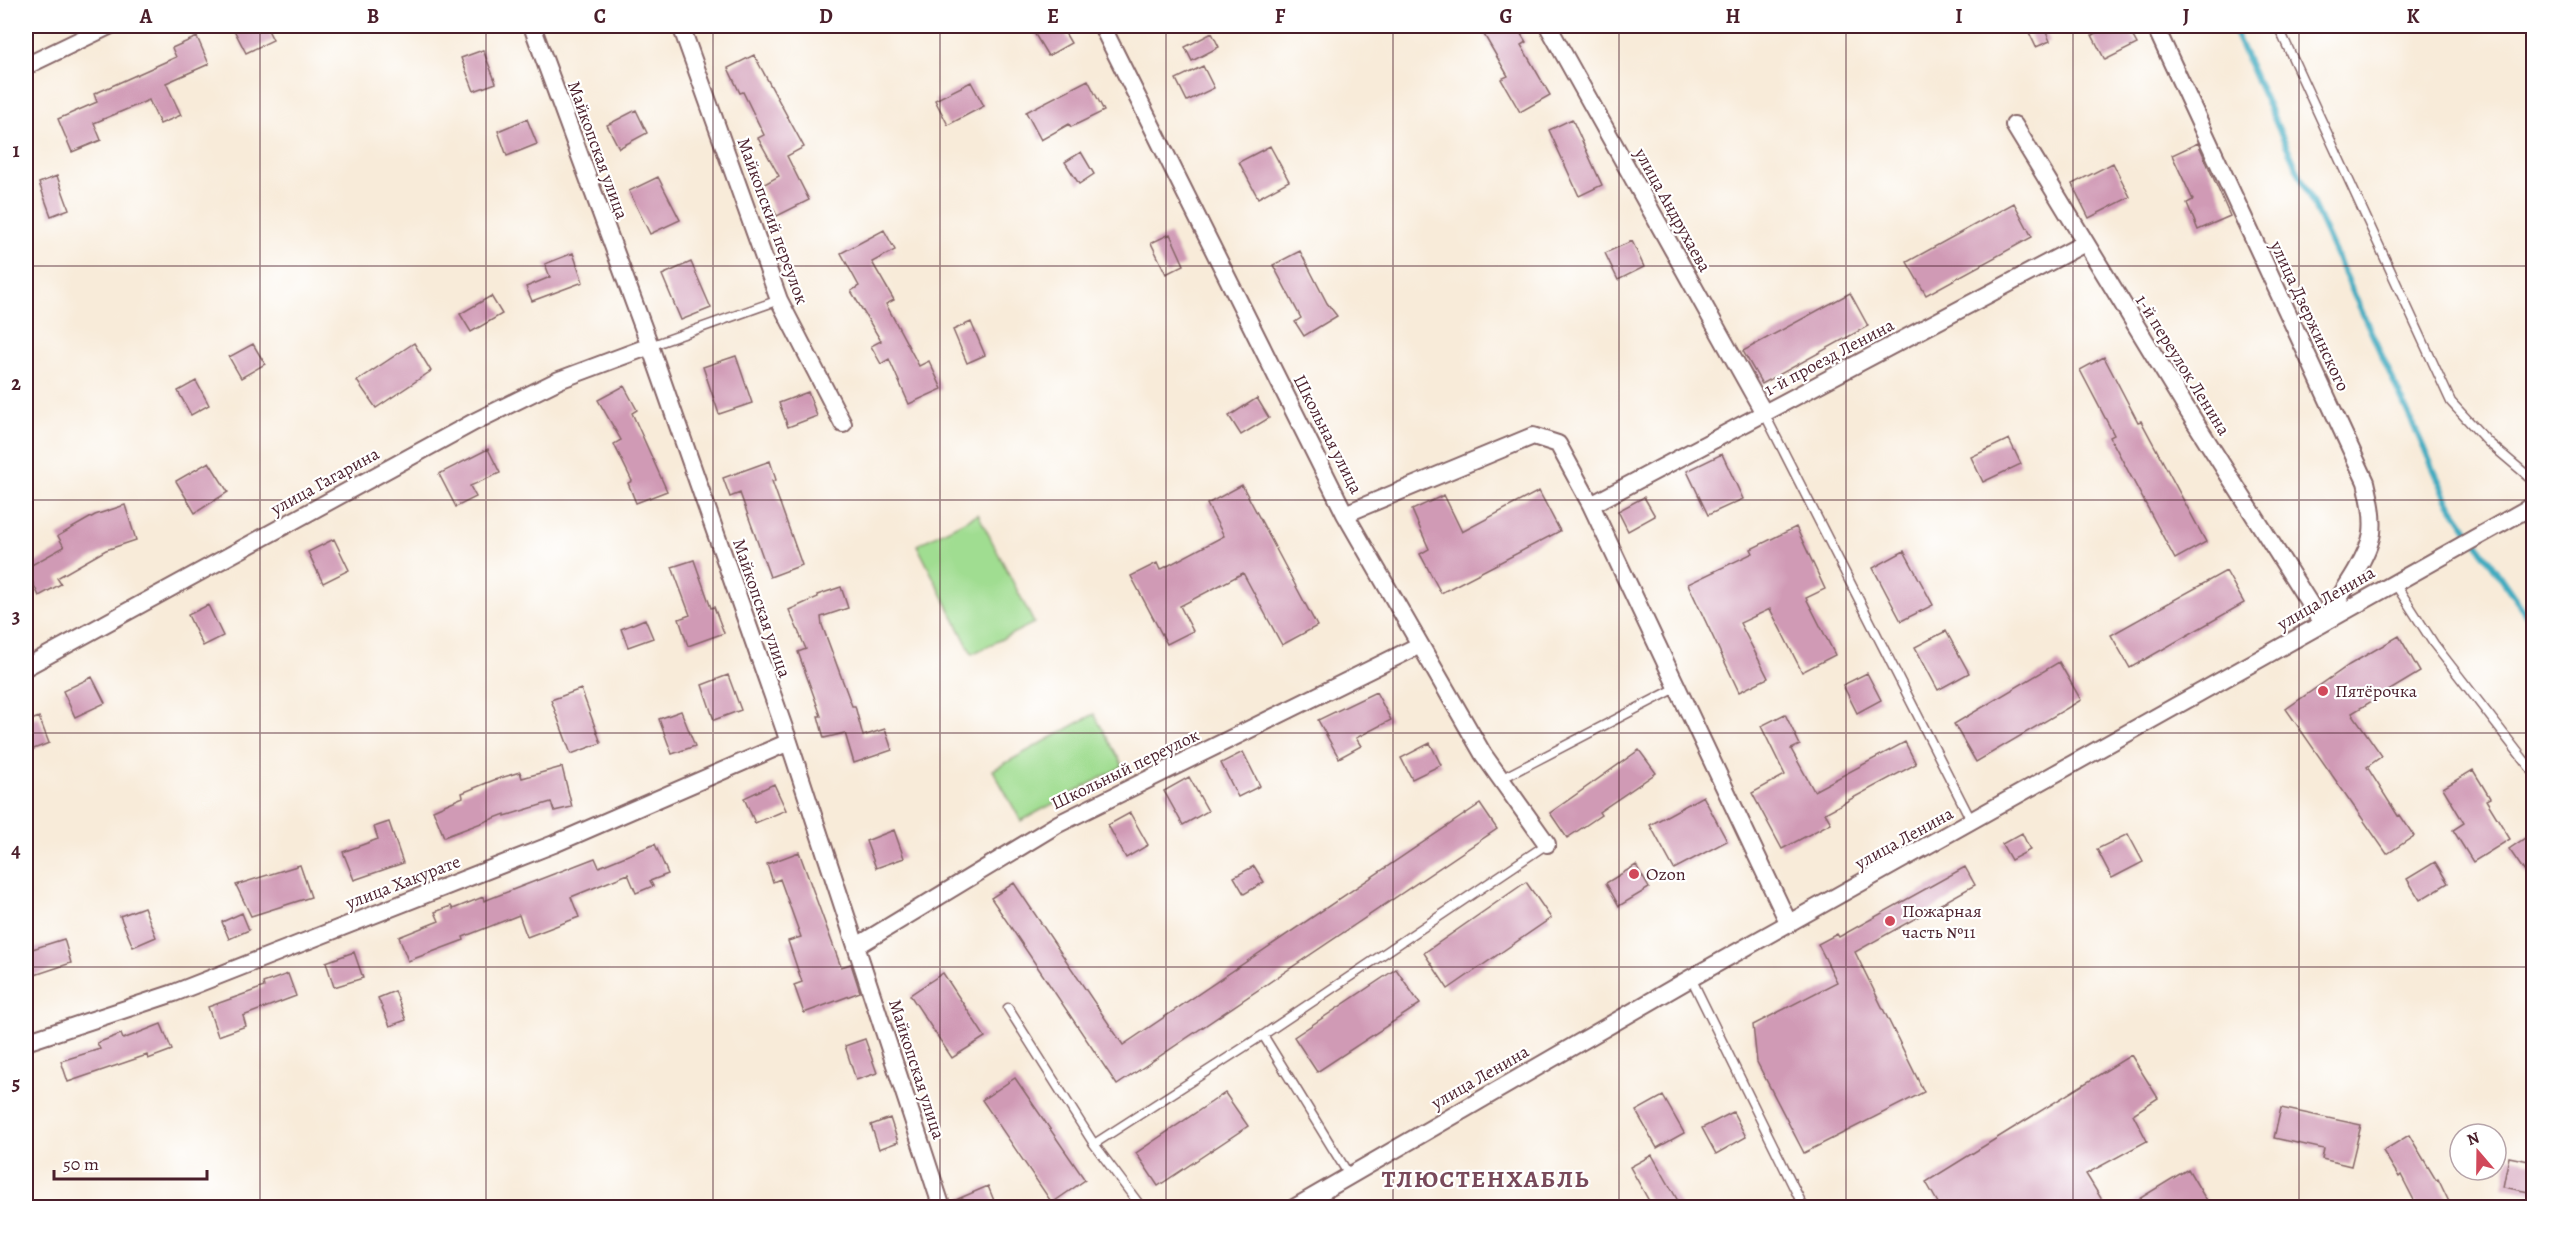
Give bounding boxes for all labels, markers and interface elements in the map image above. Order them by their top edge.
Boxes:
text: A [139,3,153,30]
text: B [367,3,379,30]
text: C [594,3,606,30]
text: D [819,3,833,30]
text: E [1047,3,1059,30]
text: F [1275,3,1286,30]
text: G [1499,3,1513,30]
text: H [1726,3,1741,30]
text: I [1955,3,1963,30]
text: J [2183,3,2190,30]
text: K [2406,3,2420,30]
street label: Майкопская улица [562,78,634,223]
street label: Майкопский переулок [732,134,814,308]
text: 1 [12,137,20,164]
street label: улица Андрухаева [1629,143,1717,277]
street label: улица Дзержинского [2264,236,2355,395]
street label: 1-й переулок Ленина [2130,290,2236,441]
street label: 1-й проезд Ленина [1760,312,1899,401]
text: 2 [11,370,21,397]
street label: Школьная улица [1288,370,1369,498]
street label: улица Гагарина [266,441,384,521]
street label: Майкопская улица [727,535,797,681]
street label: улица Ленина [2272,560,2380,636]
text: 3 [12,603,20,630]
place label: Пятёрочка [2335,679,2418,703]
marker: Пятёрочка [2316,684,2330,698]
street label: Школьный переулок [1047,723,1203,815]
street label: улица Ленина [1850,801,1958,875]
text: 4 [11,837,21,864]
street label: улица Хакурате [341,849,464,915]
place label: Ozon [1646,862,1686,886]
marker: Ozon [1627,867,1641,881]
place label: Пожарная часть №11 [1902,899,1982,944]
marker: Пожарная часть №11 [1883,914,1897,928]
street label: Майкопская улица [883,996,951,1143]
street label: улица Ленина [1426,1039,1534,1115]
text: 5 [12,1070,20,1097]
north arrow [2448,1122,2508,1182]
text: N [2464,1126,2483,1151]
scale bar [54,1143,207,1181]
text: 50 m [63,1152,99,1176]
district label: ТЛЮСТЕНХАБЛЬ [1382,1163,1590,1195]

